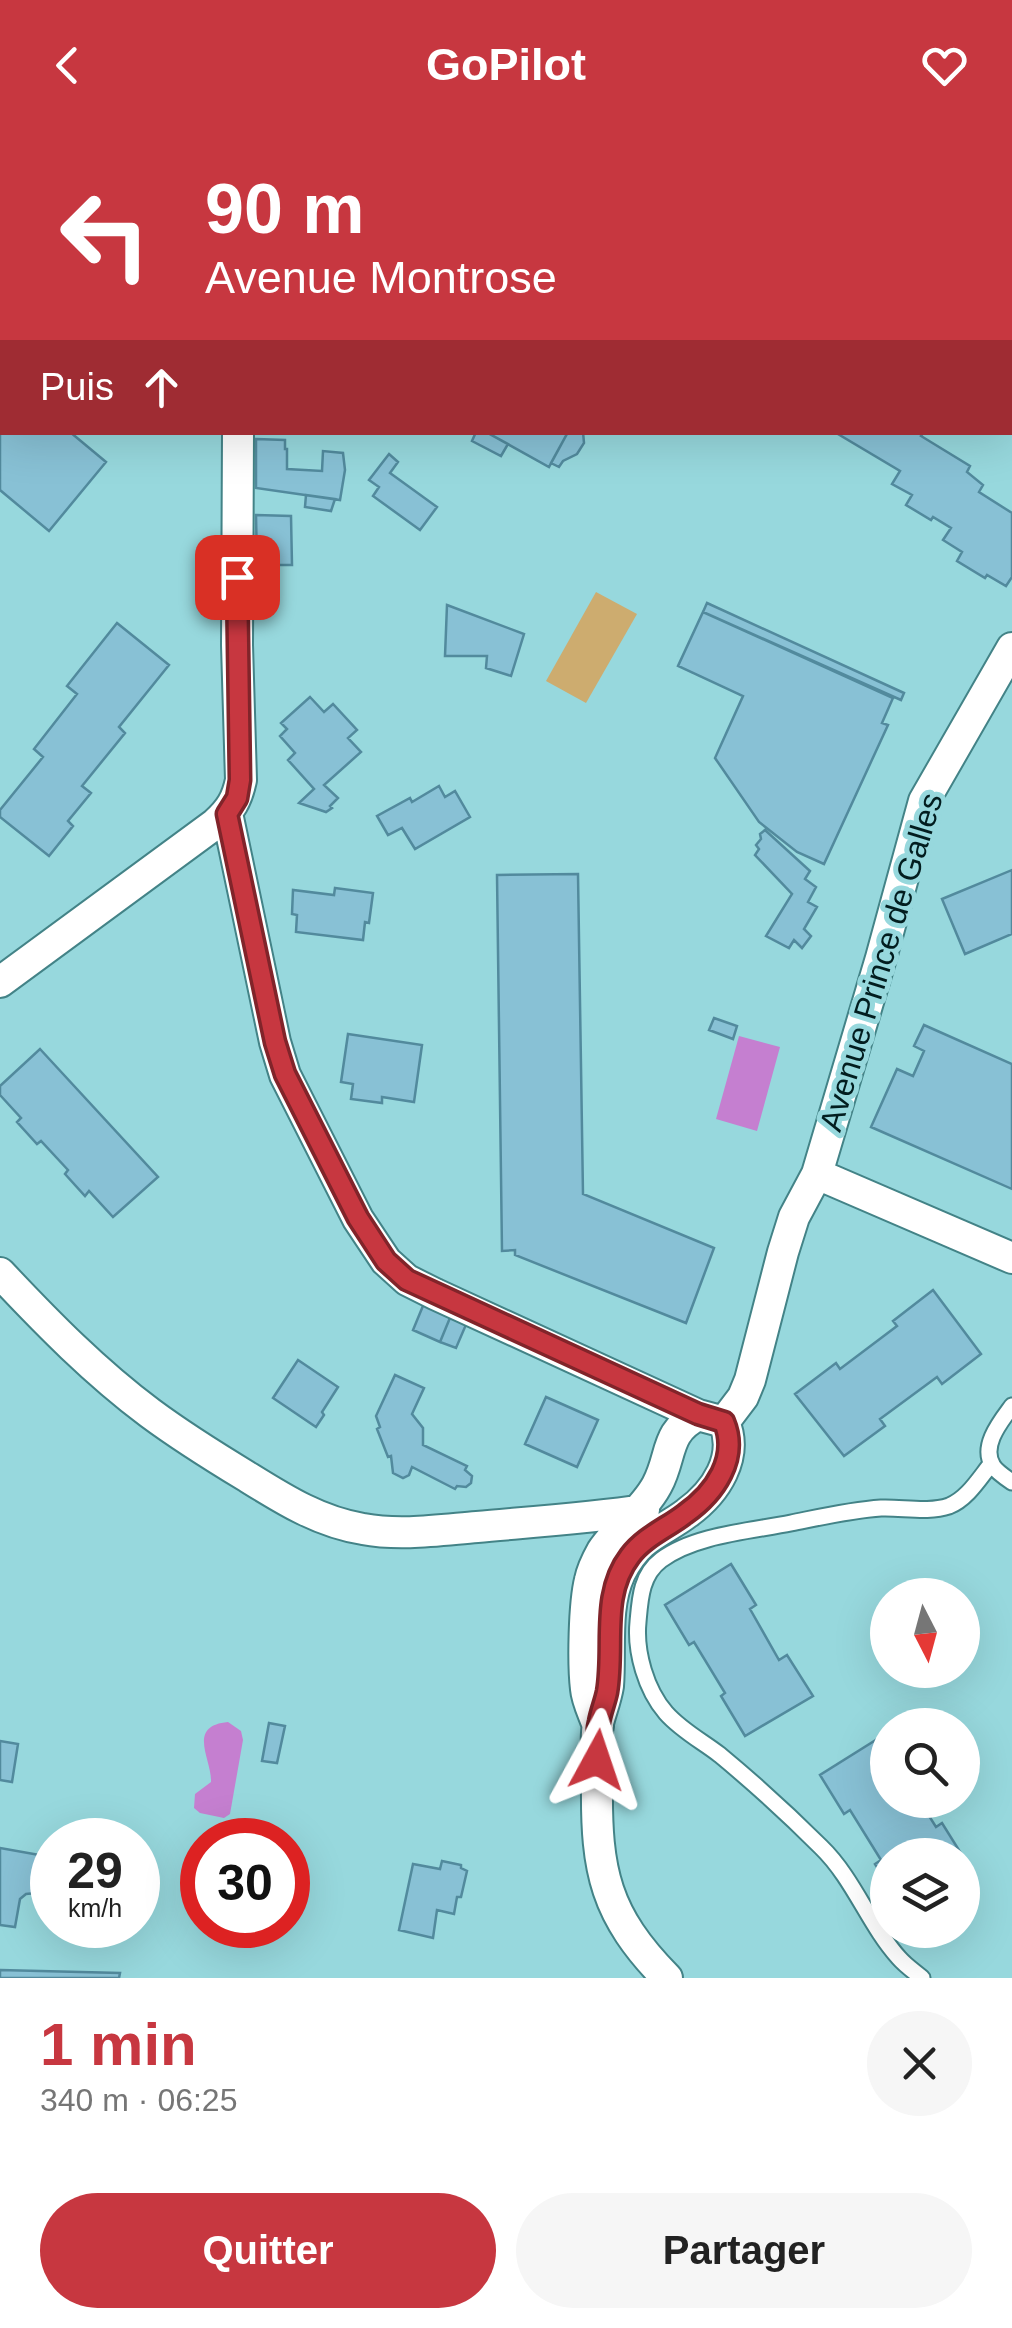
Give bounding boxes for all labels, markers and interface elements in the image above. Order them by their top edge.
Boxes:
icon: back [40,38,95,93]
icon: heart [917,38,972,93]
text: GoPilot [426,39,586,90]
icon: left [40,170,170,300]
text: 90 m [205,170,365,248]
text: Avenue Montrose [205,252,557,303]
icon: ahead [134,360,189,415]
text: Puis [40,366,114,408]
pin [195,535,280,620]
icon: arrive [210,550,265,605]
street label: Avenue Prince de Galles [812,789,950,1135]
north arrow [870,1578,980,1688]
map controls [870,1578,980,1948]
position arrow [545,1708,649,1812]
button: search [870,1708,980,1818]
speed limit sign: 30 [180,1818,310,1948]
button: layers [870,1838,980,1948]
text: 29 [67,1843,123,1899]
text: km/h [68,1894,122,1922]
text: 1 min [40,2011,197,2078]
button: close [867,2011,972,2116]
text: 340 m · 06:25 [40,2082,237,2118]
button: Quitter [40,2193,496,2308]
button: Partager [516,2193,972,2308]

